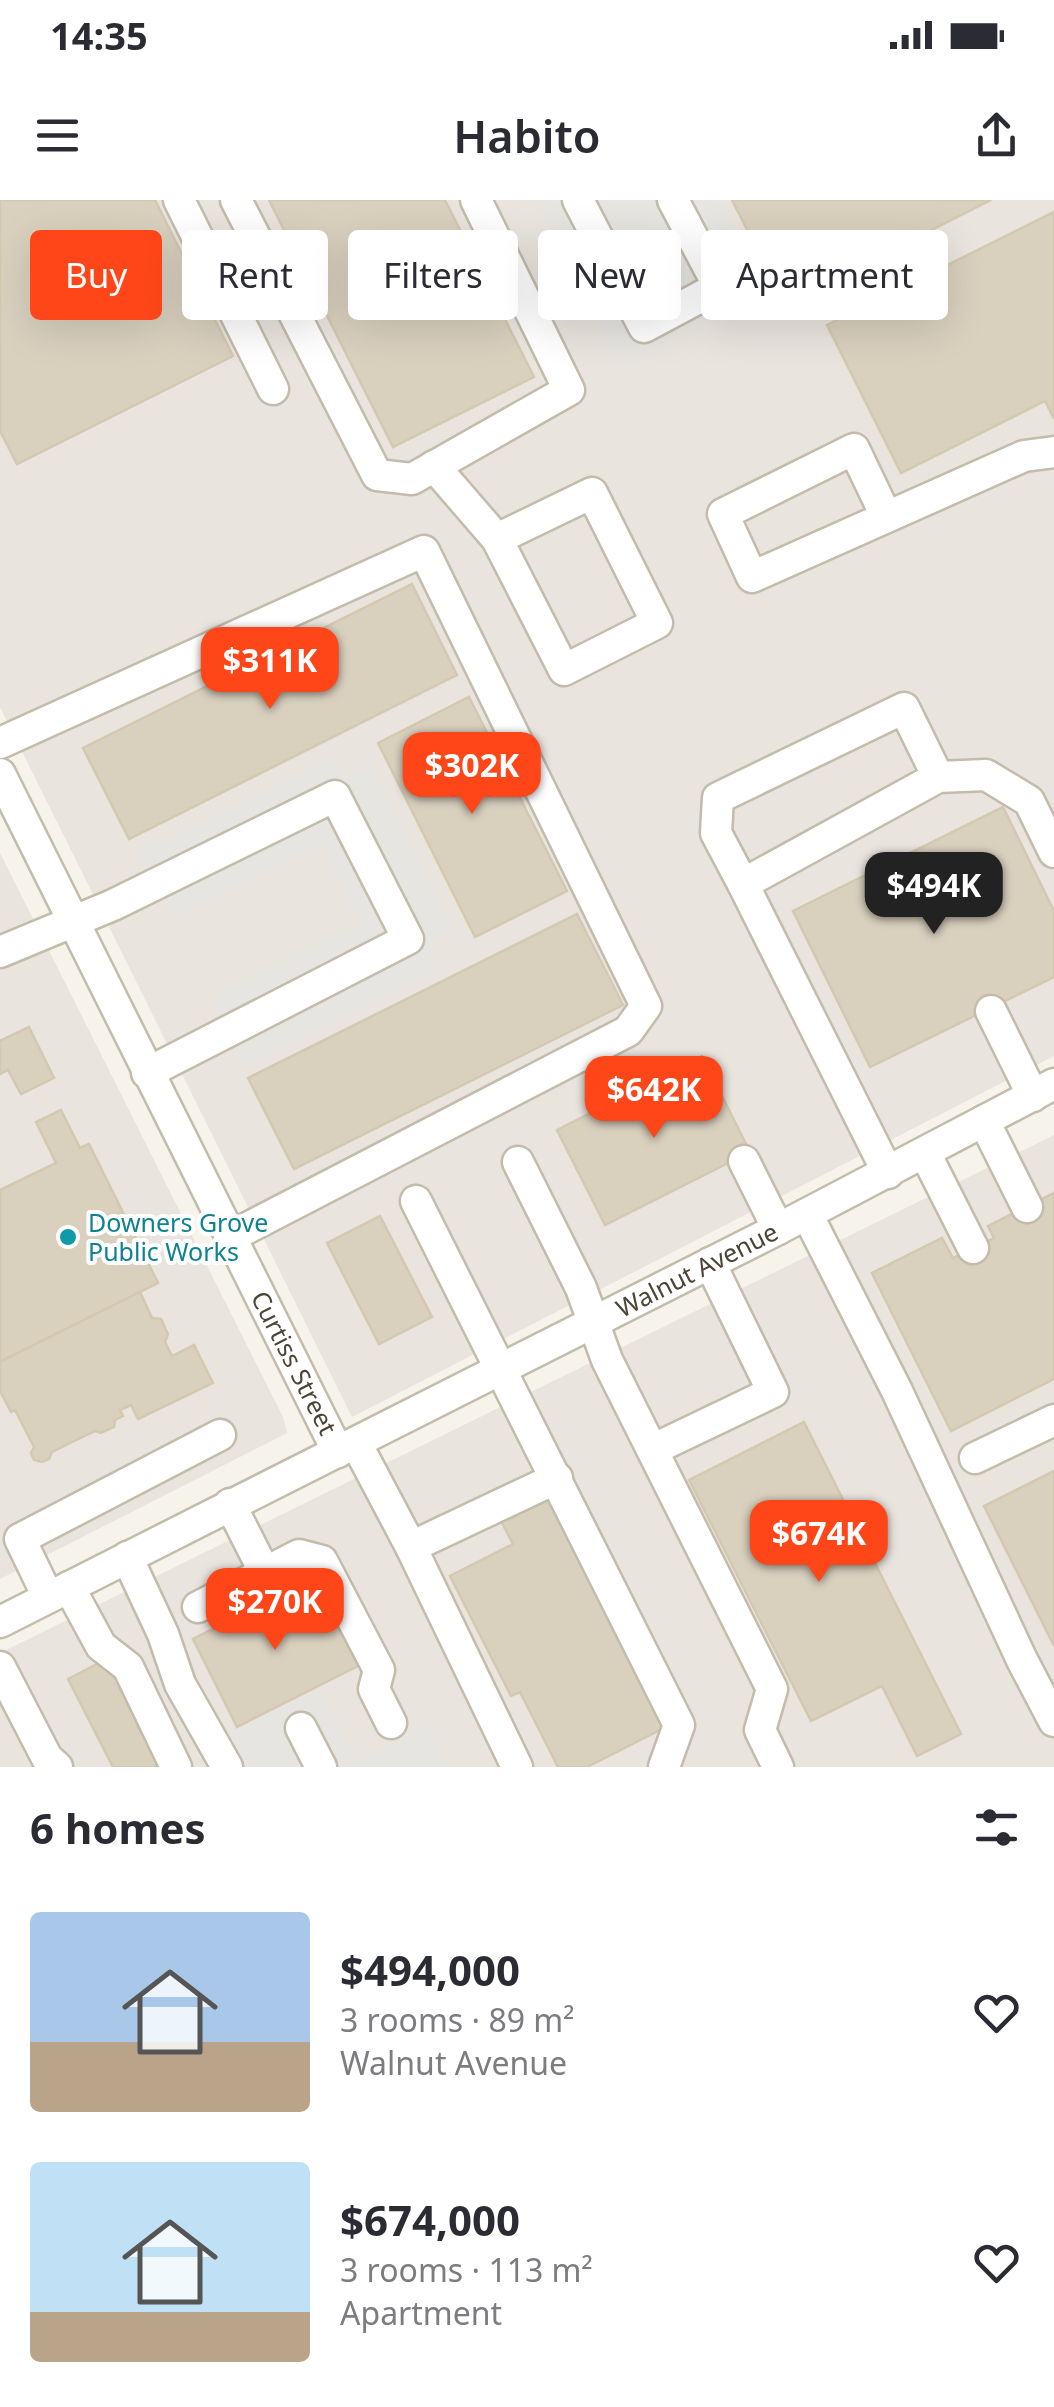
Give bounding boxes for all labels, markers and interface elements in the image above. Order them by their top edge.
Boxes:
text: 14:35 [50,9,148,61]
text: Habito [453,105,601,166]
icon: menu [30,108,85,163]
icon: share [969,108,1024,163]
chip: Buy [30,230,162,320]
chip: Rent [182,230,328,320]
chip: Filters [348,230,518,320]
chip: New [538,230,681,320]
chip: Apartment [701,230,948,320]
pin: $311K [200,627,340,712]
text: $311K [223,638,317,681]
pin: $302K [402,732,542,817]
text: $302K [425,743,519,786]
pin: $494K [864,852,1004,937]
text: $494K [887,863,981,906]
pin: $642K [584,1056,724,1141]
text: $642K [607,1067,701,1110]
place label: Downers Grove Public Works [88,1205,268,1268]
street label: Walnut Avenue [610,1214,783,1325]
marker: Downers Grove Public Works [57,1226,79,1248]
street label: Curtiss Street [244,1285,346,1440]
pin: $674K [749,1500,889,1585]
text: $674K [772,1511,866,1554]
pin: $270K [205,1568,345,1653]
text: $270K [228,1579,322,1622]
text: 6 homes [30,1799,206,1856]
icon: filters [969,1800,1024,1855]
text: $494,000 [340,1941,520,1998]
icon: home [110,1952,230,2072]
icon: heart [969,1985,1024,2040]
text: 3 rooms · 89 m² [340,1998,574,2041]
text: Walnut Avenue [340,2041,567,2084]
text: $674,000 [340,2191,520,2248]
icon: home [110,2202,230,2322]
icon: heart [969,2235,1024,2290]
text: 3 rooms · 113 m² [340,2248,593,2291]
text: Apartment [340,2291,502,2334]

